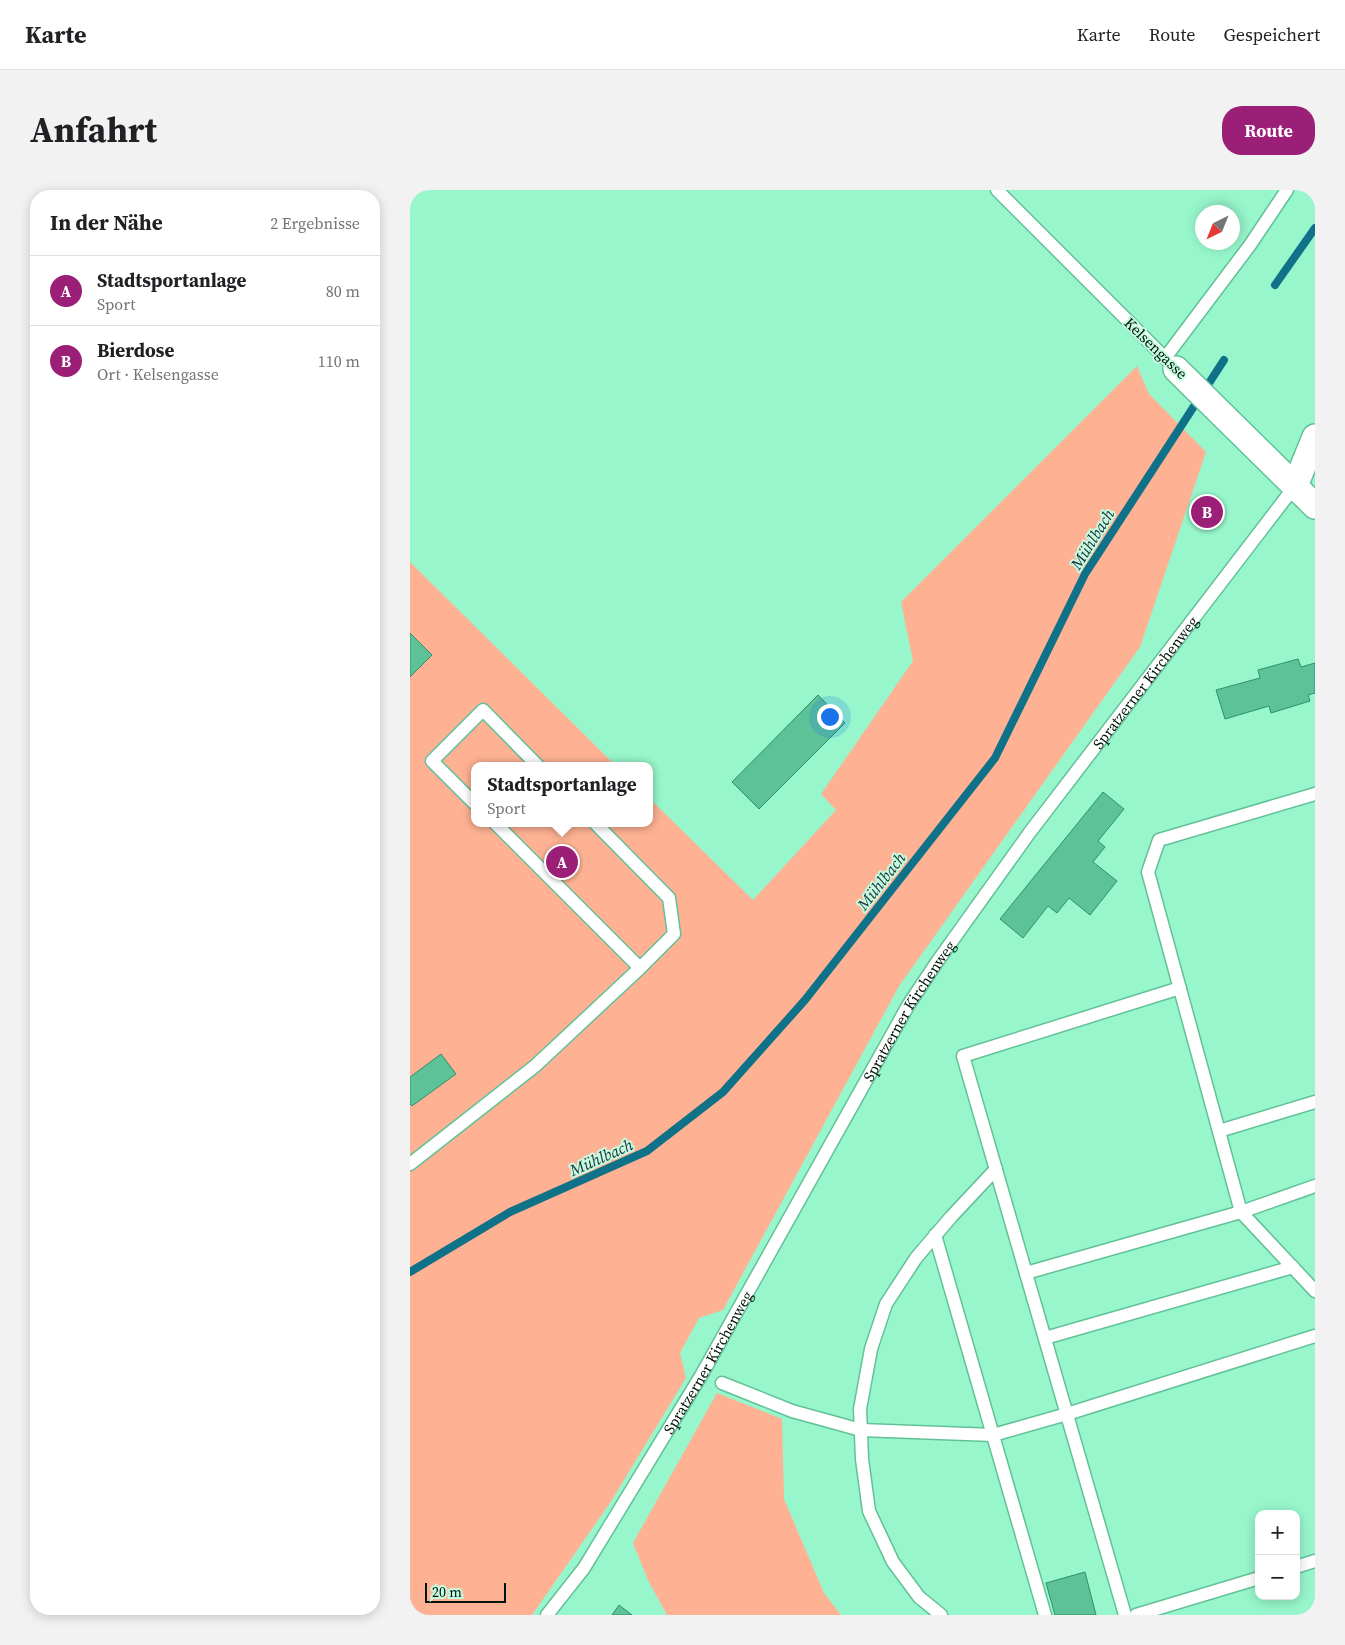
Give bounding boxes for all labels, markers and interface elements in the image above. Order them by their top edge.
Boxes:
text: Karte [25,18,86,51]
text: Karte [1077,22,1121,47]
text: Route [1149,22,1195,47]
text: Gespeichert [1223,22,1320,47]
text: Anfahrt [30,106,157,154]
button: Route [1222,106,1315,155]
north arrow [1195,205,1240,250]
text: In der Nähe [50,208,163,237]
text: 2 Ergebnisse [270,212,360,234]
text: Stadtsportanlage [97,267,246,293]
text: A [61,280,71,302]
text: 80 m [326,280,360,302]
text: Sport [97,293,135,315]
street label: Kelsengasse [1120,312,1193,384]
text: Bierdose [97,337,174,363]
text: B [61,350,71,372]
text: 110 m [318,350,360,372]
text: Ort · Kelsengasse [97,363,219,385]
pin: B [1191,493,1223,531]
water label: Mühlbach [1064,504,1119,574]
street label: Spratzerner Kirchenweg [1087,611,1203,753]
your location [817,704,843,730]
popup [471,762,653,827]
text: Stadtsportanlage [487,771,637,797]
text: Sport [487,797,526,819]
pin: A [546,843,578,881]
water label: Mühlbach [851,847,911,915]
street label: Spratzerner Kirchenweg [857,936,960,1085]
water label: Mühlbach [565,1133,636,1181]
street label: Spratzerner Kirchenweg [658,1286,757,1438]
map controls [1255,1510,1300,1600]
button: + [1255,1510,1300,1555]
button: − [1255,1555,1300,1600]
scale bar [425,1580,506,1603]
text: 20 m [432,1582,462,1602]

